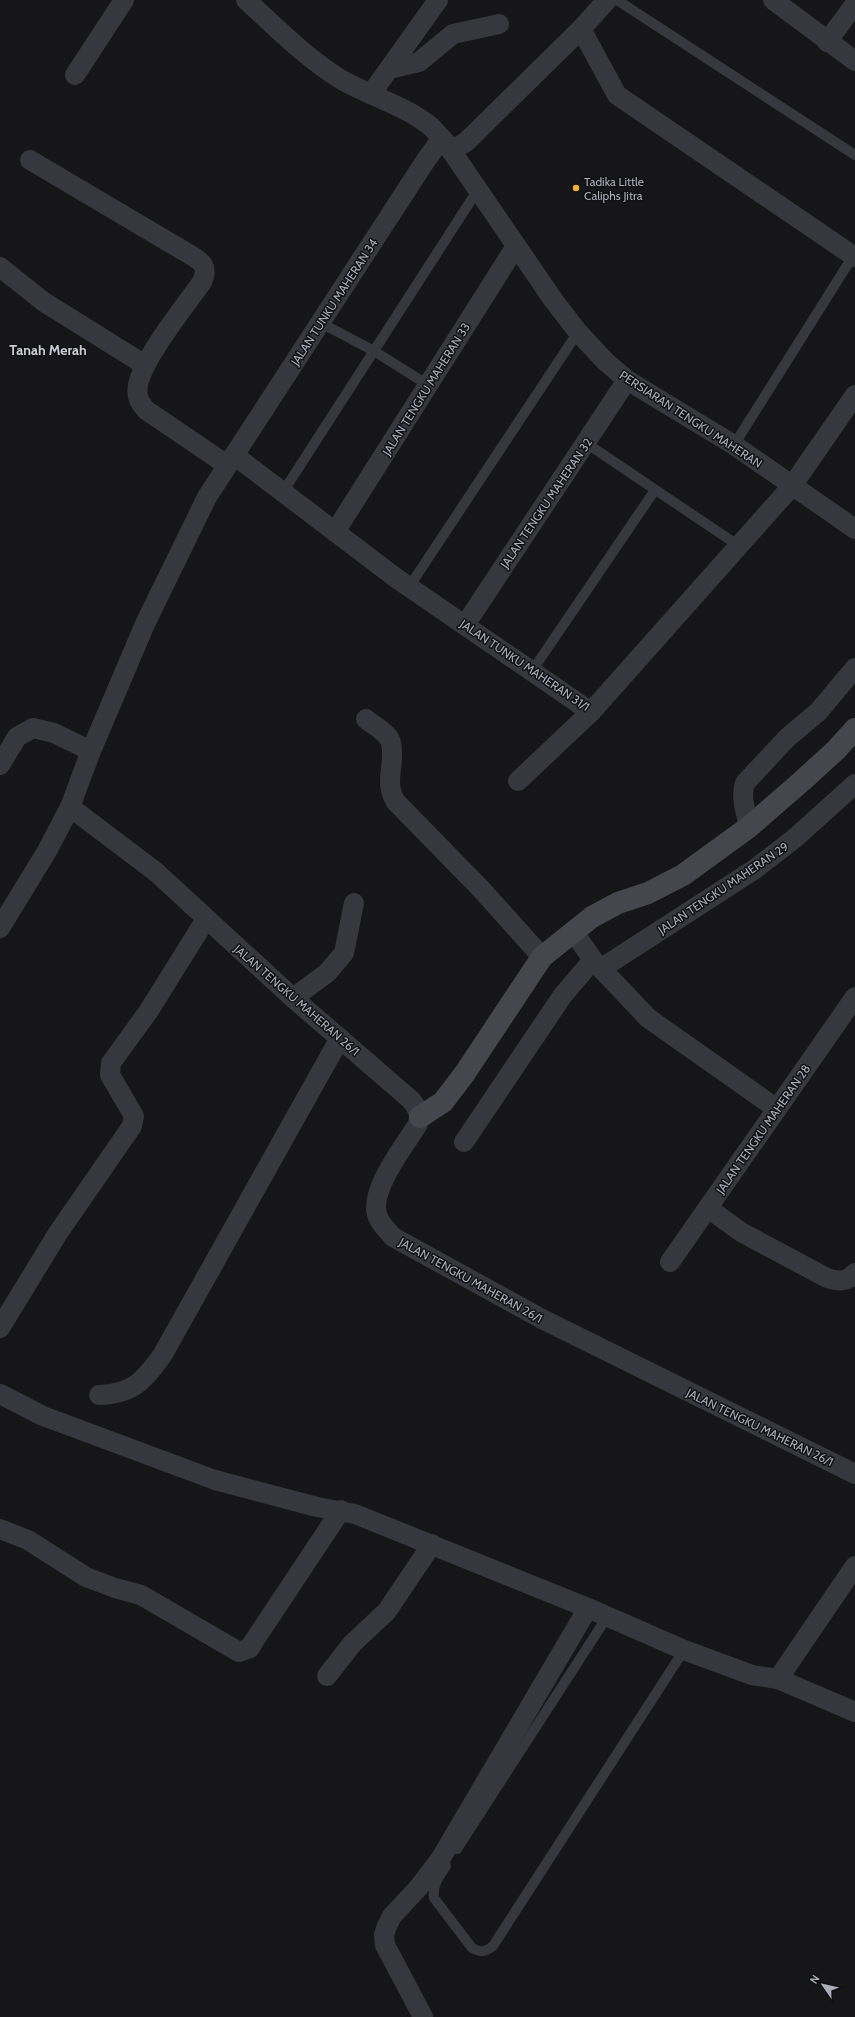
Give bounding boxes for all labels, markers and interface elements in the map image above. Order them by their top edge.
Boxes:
place label: Tadika Little Caliphs Jitra [584,174,644,203]
marker: Tadika Little Caliphs Jitra [571,183,581,193]
street label: JALAN TUNKU MAHERAN 34 [287,236,381,369]
street label: JALAN TENGKU MAHERAN 33 [378,320,473,459]
district label: Tanah Merah [9,341,87,359]
street label: PERSIARAN TENGKU MAHERAN [617,367,765,471]
street label: JALAN TENGKU MAHERAN 32 [496,435,595,572]
street label: JALAN TUNKU MAHERAN 31/1 [457,615,593,714]
street label: JALAN TENGKU MAHERAN 29 [654,839,791,938]
street label: JALAN TENGKU MAHERAN 26/1 [230,941,363,1059]
street label: JALAN TENGKU MAHERAN 28 [712,1061,813,1197]
street label: JALAN TENGKU MAHERAN 26/1 [396,1234,545,1326]
street label: JALAN TENGKU MAHERAN 26/1 [683,1384,836,1469]
north arrow [803,1965,843,2005]
text: N [807,1972,823,1987]

